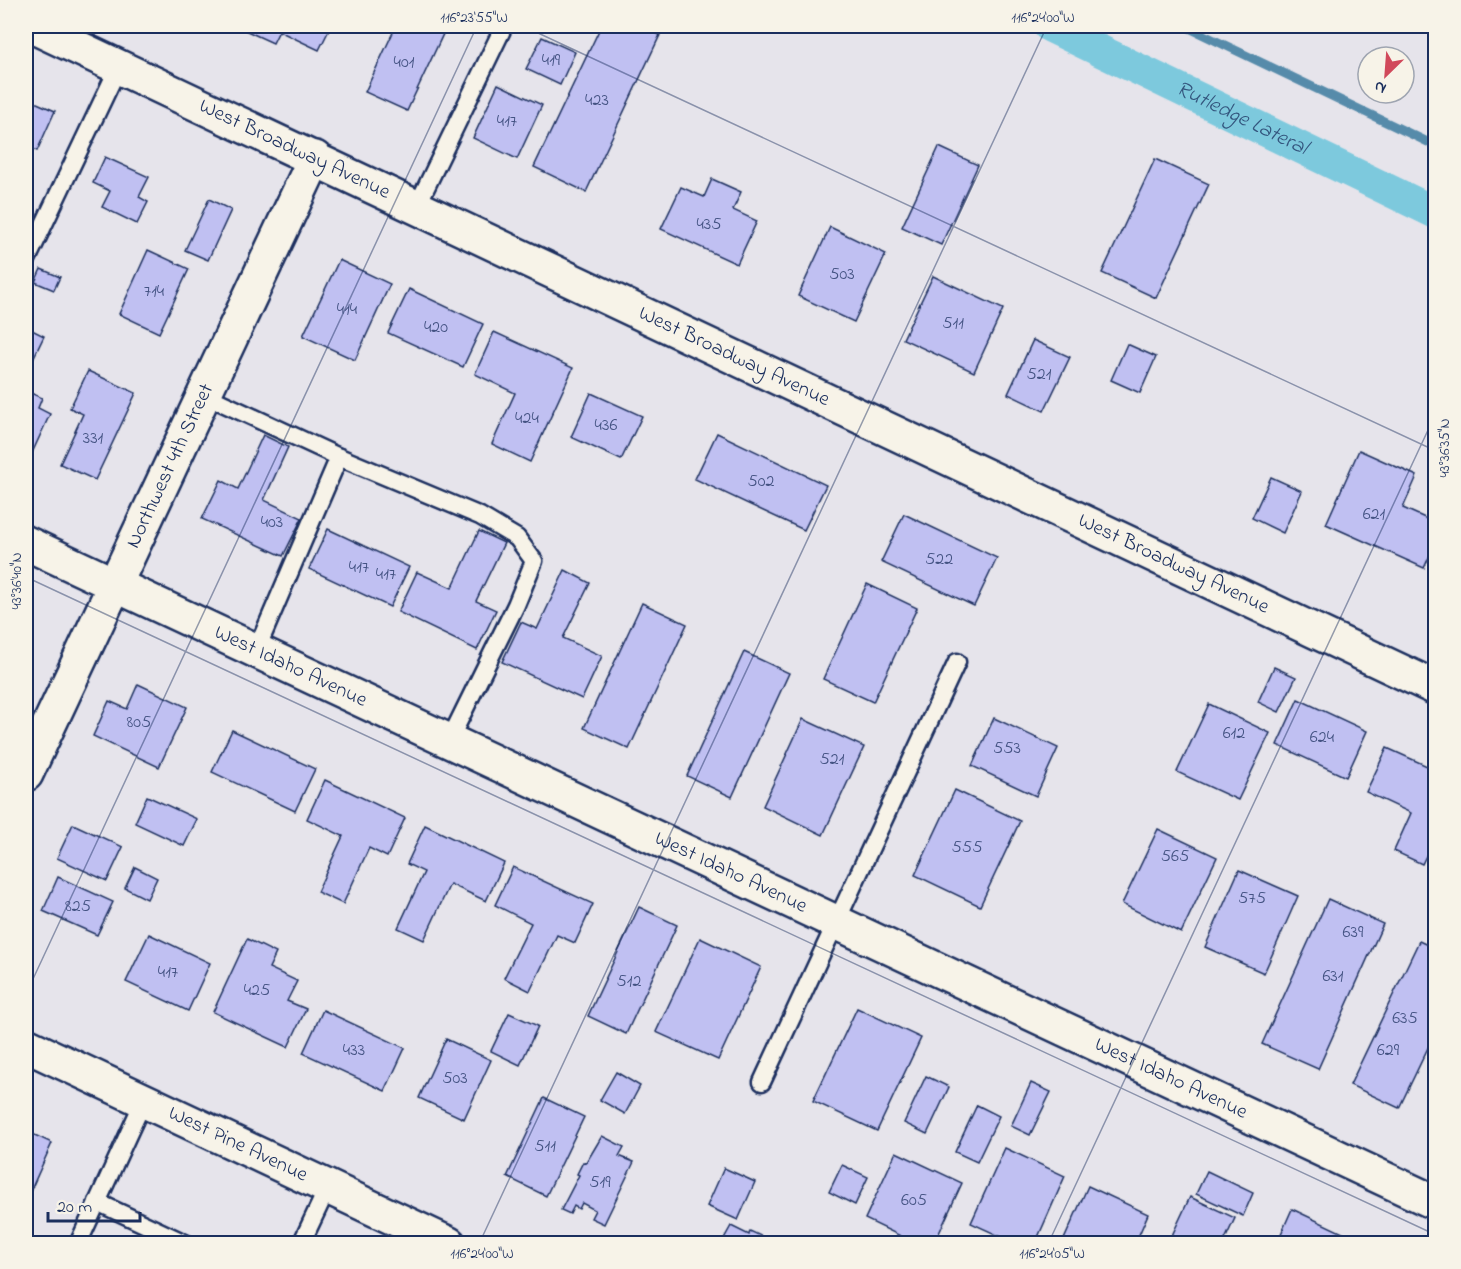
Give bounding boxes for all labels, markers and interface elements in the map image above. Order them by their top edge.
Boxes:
text: 116°23'55"W [440,7,508,29]
text: 116°24'00"W [1011,7,1075,29]
north arrow [1356,45,1416,105]
house number: 419 [542,48,561,74]
house number: 401 [394,50,415,76]
water label: Rutledge Lateral [1170,74,1315,166]
text: N [1370,74,1390,100]
house number: 423 [585,88,609,114]
street label: West Broadway Avenue [194,92,395,208]
house number: 417 [497,109,518,135]
house number: 435 [696,212,722,238]
house number: 503 [829,262,855,288]
house number: 714 [144,279,165,305]
house number: 414 [337,297,358,323]
street label: West Broadway Avenue [633,299,835,415]
house number: 511 [942,311,964,337]
house number: 420 [424,315,448,341]
house number: 521 [1027,362,1052,388]
street label: Northwest 4th Street [119,379,222,554]
house number: 424 [515,406,539,432]
house number: 436 [595,413,617,439]
text: 43°36'35"N [1434,418,1456,478]
house number: 331 [83,426,104,452]
house number: 502 [747,469,775,495]
house number: 621 [1363,502,1386,528]
street label: West Broadway Avenue [1073,506,1275,622]
house number: 403 [261,510,283,536]
house number: 522 [925,547,953,573]
text: 43°36'40"N [6,552,28,610]
house number: 417 [349,555,370,581]
house number: 417 [376,562,397,588]
street label: West Idaho Avenue [209,618,372,716]
house number: 805 [127,710,151,736]
house number: 612 [1223,721,1245,747]
house number: 624 [1310,725,1335,751]
house number: 553 [993,736,1021,762]
house number: 521 [820,747,845,773]
street label: West Idaho Avenue [649,824,813,922]
house number: 555 [952,835,982,861]
house number: 565 [1161,844,1189,870]
house number: 575 [1238,886,1266,912]
house number: 825 [65,894,91,920]
house number: 639 [1343,920,1364,946]
house number: 417 [158,960,179,986]
house number: 631 [1322,964,1344,990]
house number: 512 [617,969,642,995]
house number: 425 [244,978,270,1004]
house number: 635 [1392,1006,1418,1032]
street label: West Idaho Avenue [1089,1030,1253,1128]
house number: 433 [343,1038,365,1064]
house number: 629 [1377,1038,1400,1064]
house number: 503 [442,1066,468,1092]
street label: West Pine Avenue [163,1099,313,1191]
house number: 511 [534,1134,556,1160]
house number: 519 [589,1170,611,1196]
scale bar [48,1185,140,1223]
house number: 605 [901,1188,927,1214]
text: 20 m [57,1195,92,1221]
text: 116°24'00"W [450,1243,514,1265]
text: 116°24'05"W [1019,1243,1085,1265]

